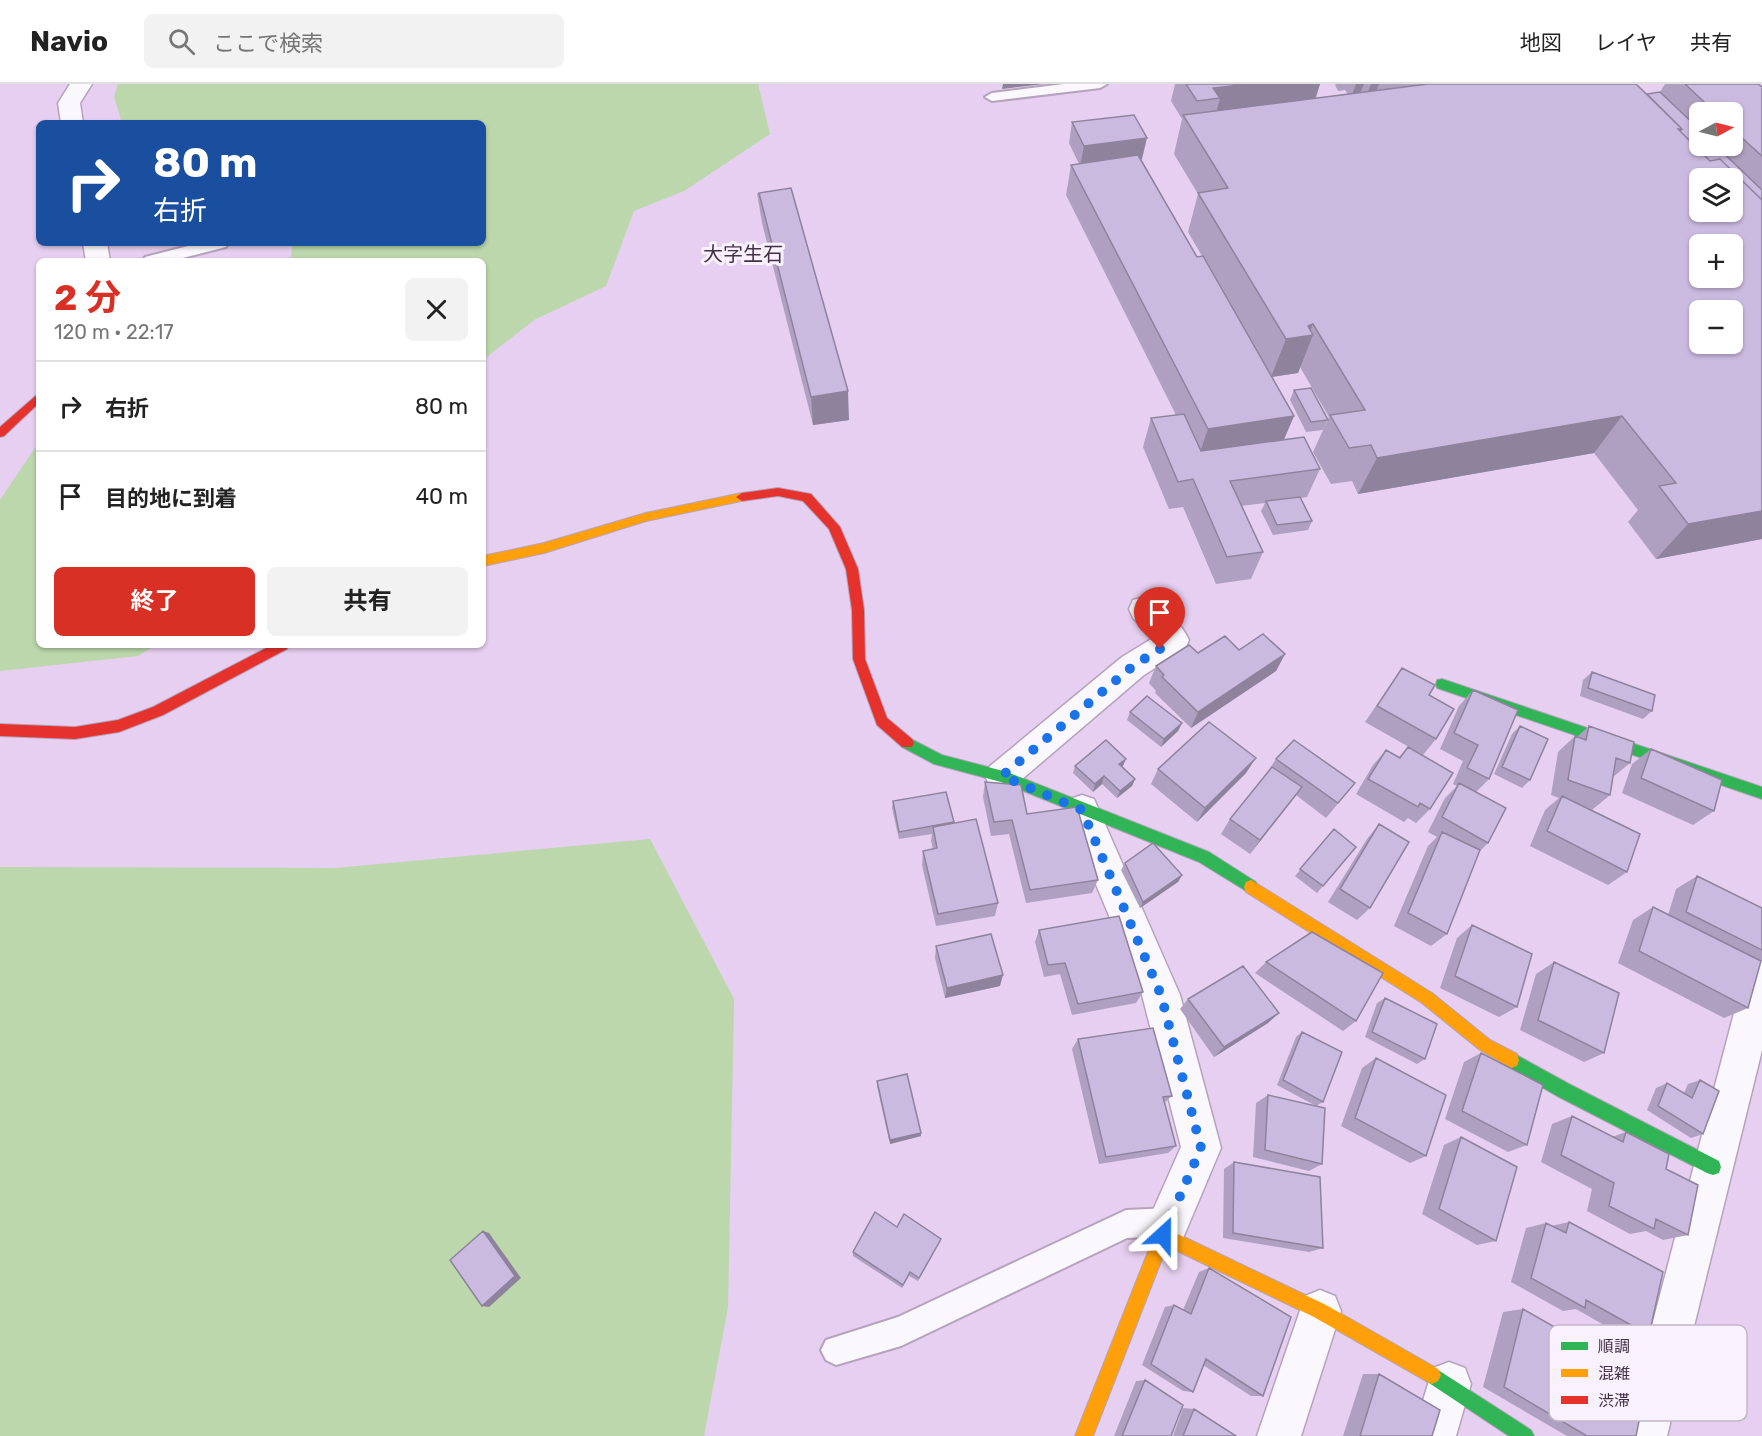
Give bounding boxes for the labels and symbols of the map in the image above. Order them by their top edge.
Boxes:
north arrow [1689,102,1743,156]
district label: 大字生石 [703,242,783,266]
pin [1134,587,1185,649]
position arrow [1131,1203,1195,1267]
legend [1549,1325,1747,1421]
text: 順調 [1598,1337,1630,1356]
text: 混雑 [1598,1364,1630,1383]
text: 渋滞 [1598,1391,1630,1410]

